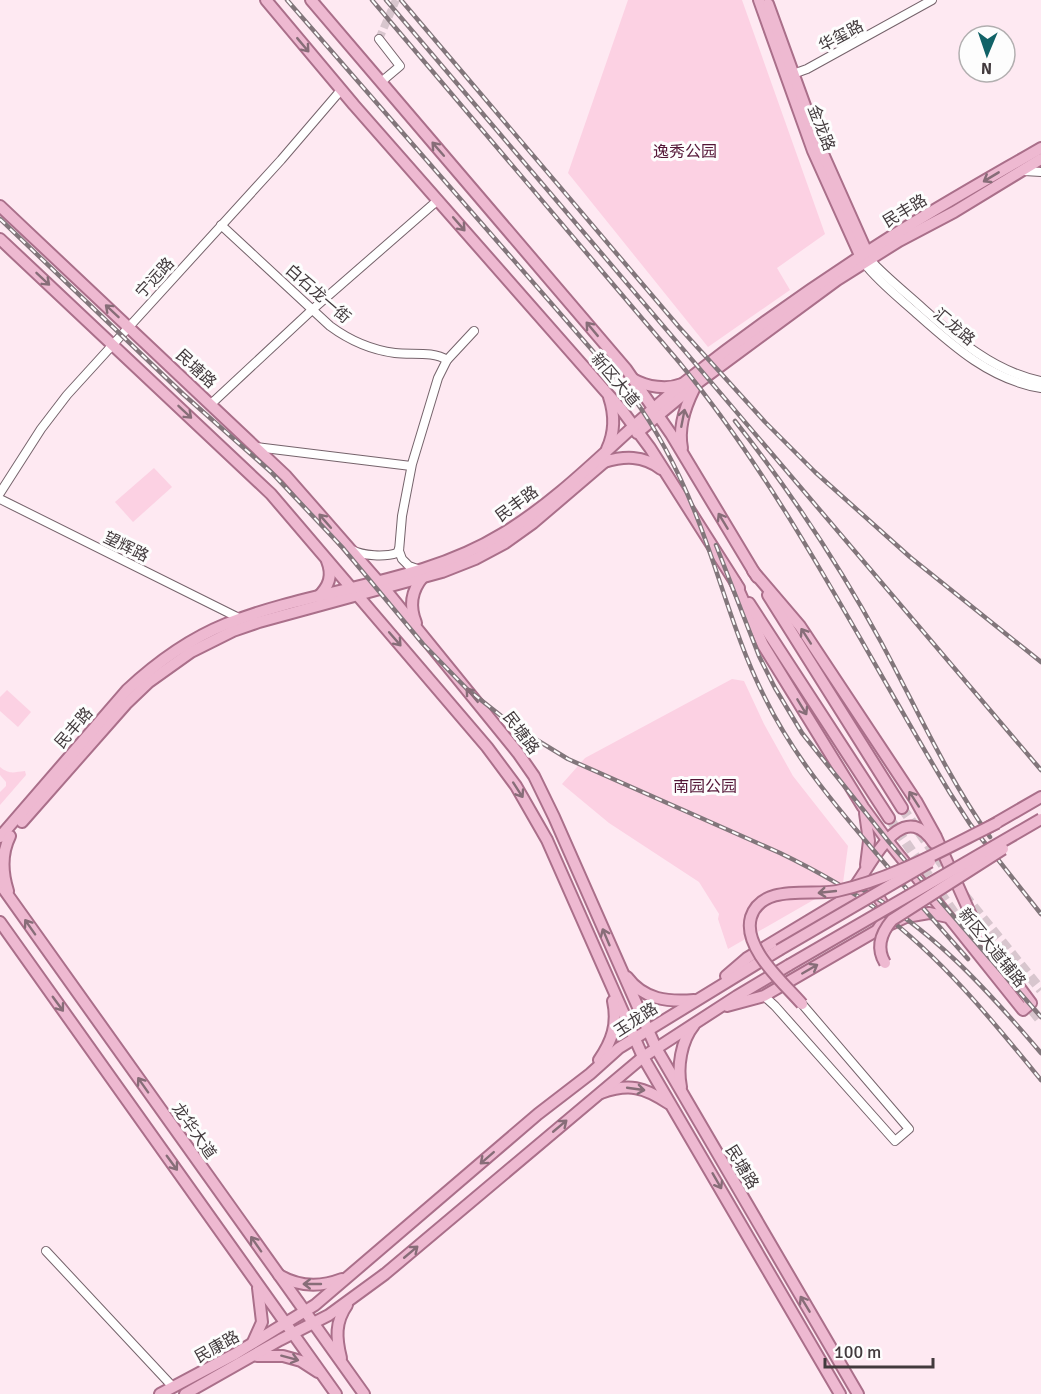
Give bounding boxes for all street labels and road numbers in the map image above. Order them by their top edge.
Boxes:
street label: 华玺路 [815,16,867,56]
street label: 金龙路 [803,102,839,154]
street label: 民丰路 [879,190,931,232]
street label: 宁远路 [131,254,179,302]
street label: 白石龙一街 [281,260,355,328]
street label: 汇龙路 [929,304,979,350]
street label: 民塘路 [172,345,220,393]
street label: 新区大道 [587,349,643,411]
street label: 民丰路 [492,482,542,526]
street label: 望辉路 [100,527,152,567]
street label: 民丰路 [51,703,97,753]
street label: 民塘路 [499,708,543,758]
street label: 新区大道辅路 [954,904,1030,992]
street label: 玉龙路 [610,999,662,1041]
street label: 龙华大道 [167,1099,221,1163]
street label: 民塘路 [721,1141,763,1193]
street label: 民康路 [191,1327,243,1367]

